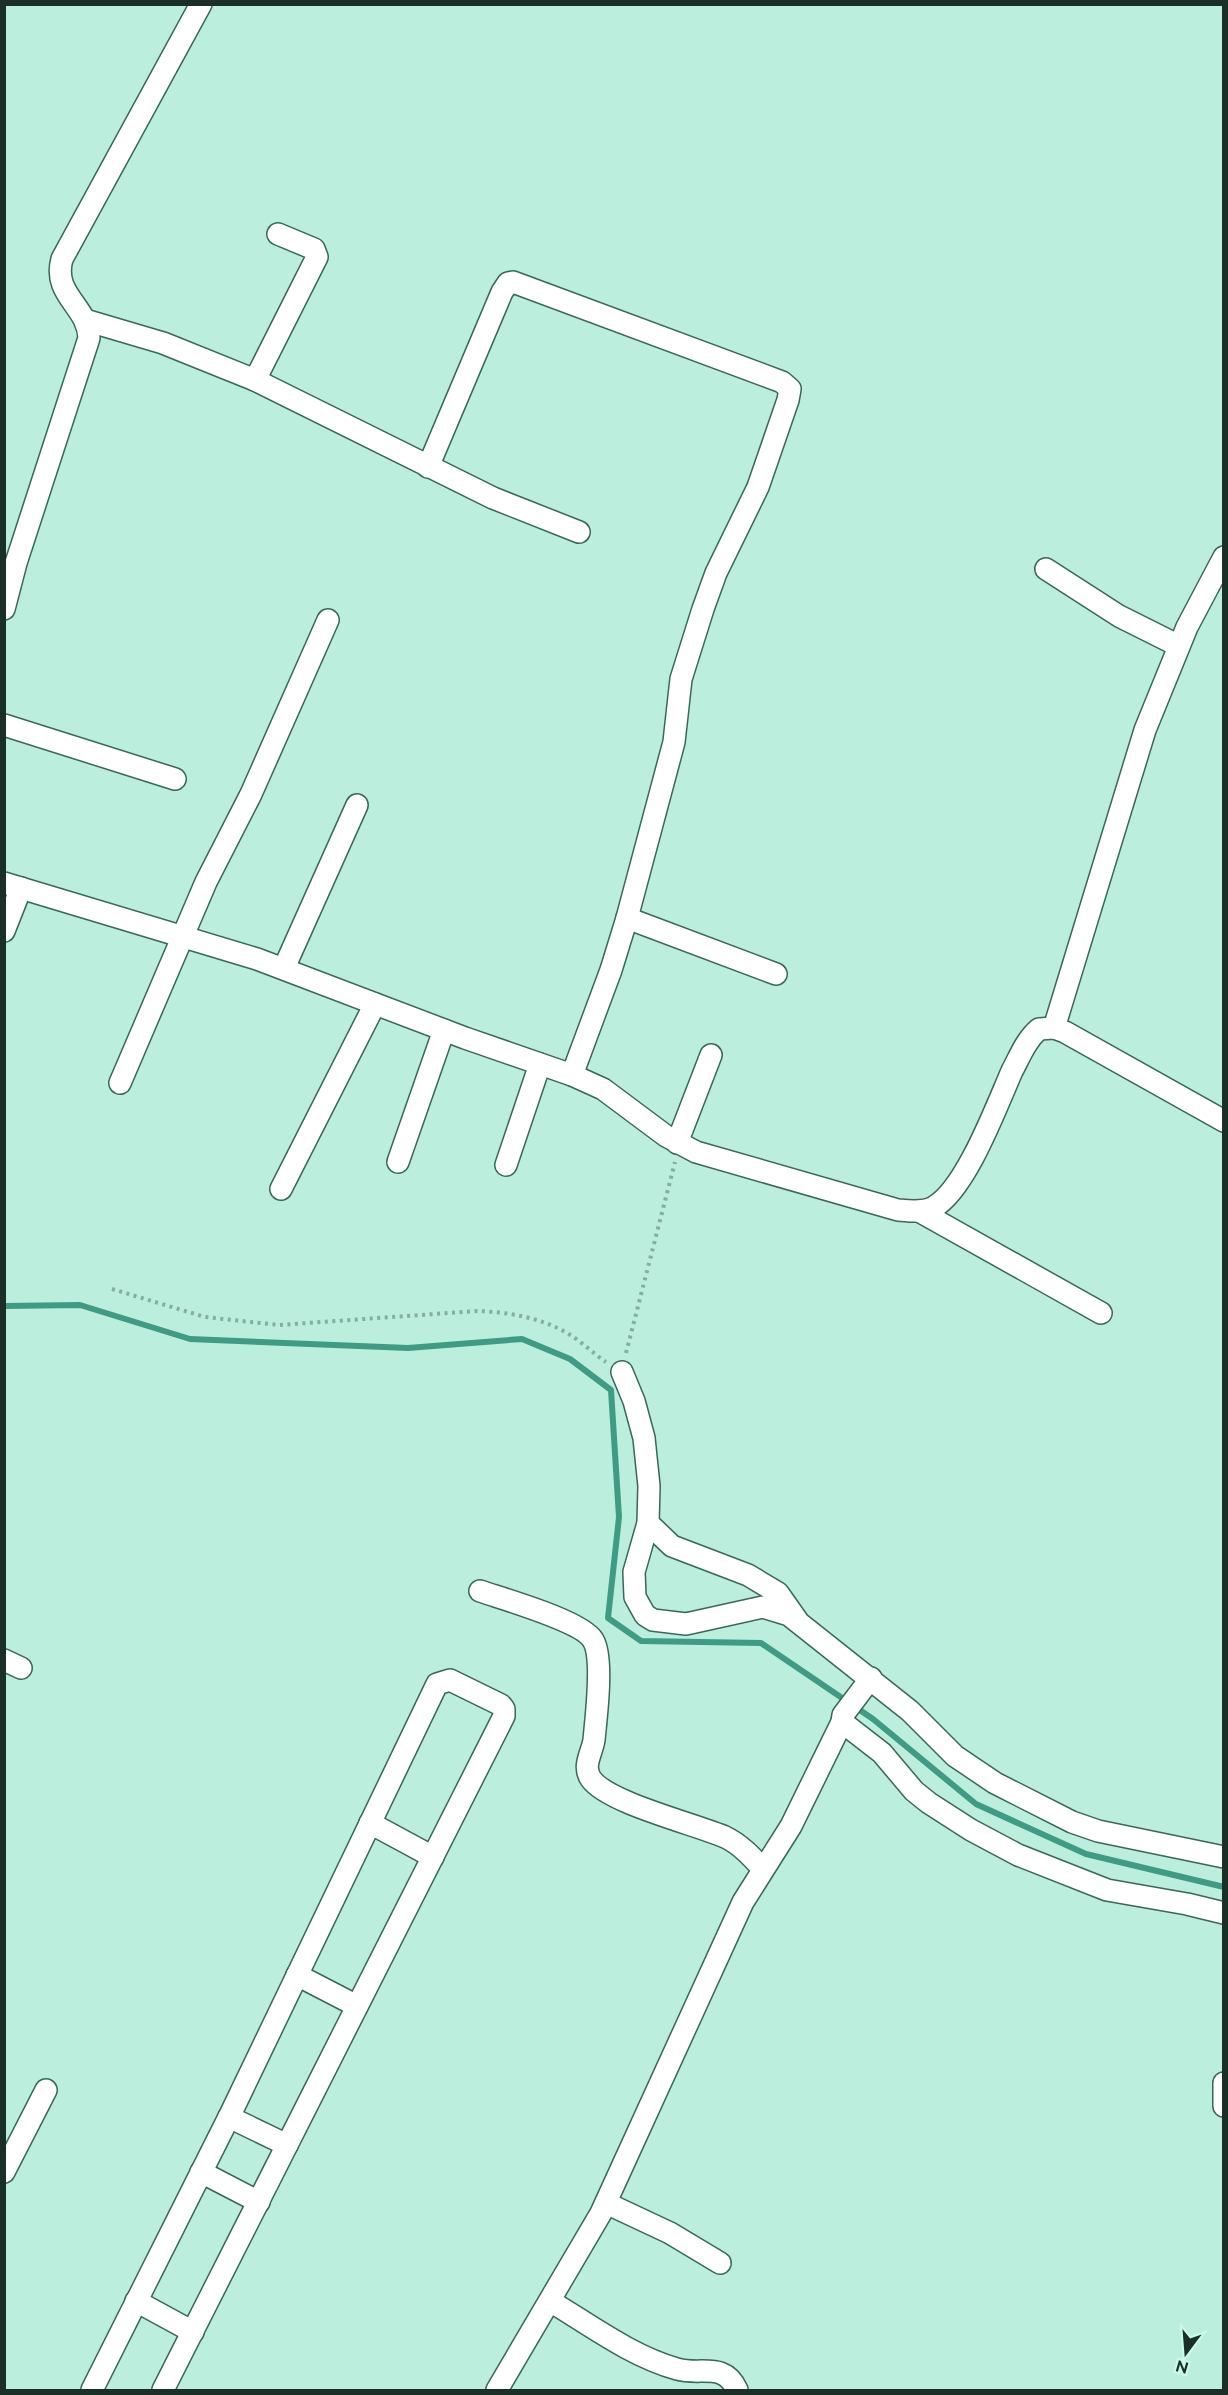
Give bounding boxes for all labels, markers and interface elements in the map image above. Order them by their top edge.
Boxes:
north arrow [1156,2323,1216,2383]
text: N [1174,2356,1190,2378]

